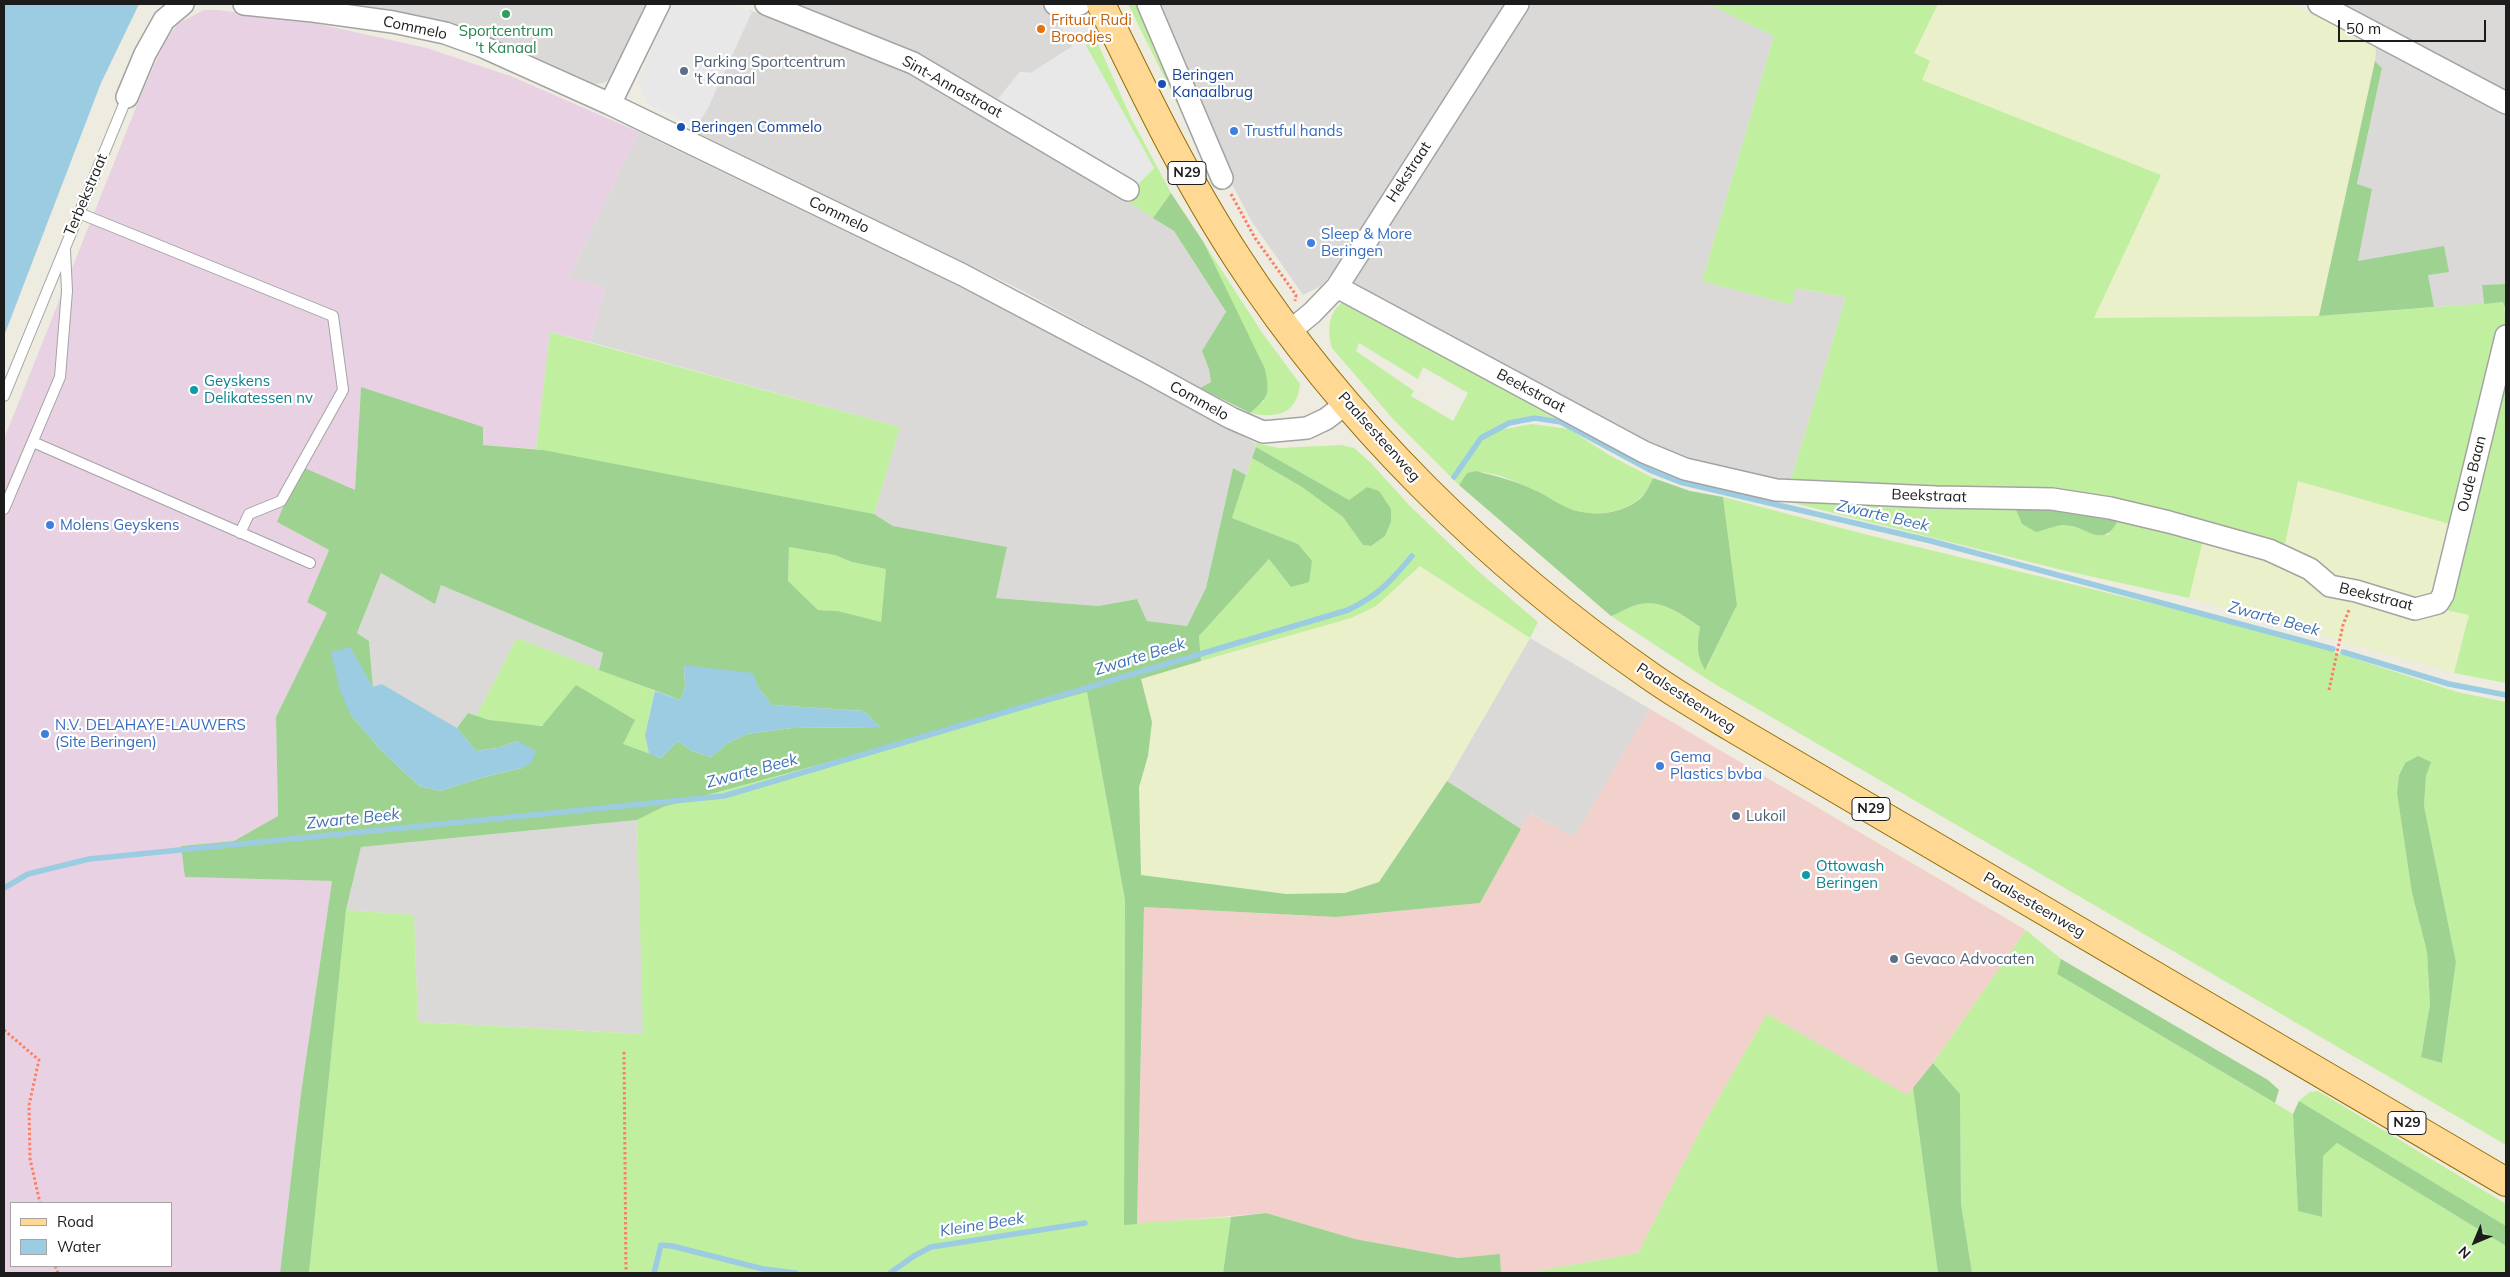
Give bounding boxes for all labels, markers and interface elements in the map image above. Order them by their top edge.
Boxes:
marker: Sportcentrum 't Kanaal [500,8,512,20]
scale bar [2340,10,2488,42]
place label: Frituur Rudi Broodjes [1051,11,1132,46]
street label: Commelo [381,12,449,44]
text: 50 m [2346,19,2381,38]
place label: Sportcentrum 't Kanaal [459,22,553,57]
marker: Frituur Rudi Broodjes [1035,23,1047,35]
street label: Sint-Annastraat [899,52,1005,122]
place label: Parking Sportcentrum 't Kanaal [694,53,846,88]
marker: Parking Sportcentrum 't Kanaal [678,65,690,77]
place label: Beringen Kanaalbrug [1172,66,1253,101]
marker: Beringen Kanaalbrug [1156,78,1168,90]
place label: Beringen Commelo [691,118,822,136]
marker: Beringen Commelo [675,121,687,133]
place label: Trustful hands [1244,122,1343,140]
marker: Trustful hands [1228,125,1240,137]
street label: Hekstraat [1383,138,1435,206]
street label: Terbekstraat [61,151,111,239]
road number: N29 [1168,162,1206,184]
street label: Commelo [806,193,872,237]
place label: Sleep & More Beringen [1321,225,1412,260]
marker: Sleep & More Beringen [1305,237,1317,249]
street label: Beekstraat [1494,365,1568,417]
place label: Geyskens Delikatessen nv [204,372,313,407]
street label: Commelo [1166,377,1232,425]
marker: Geyskens Delikatessen nv [188,384,200,396]
street label: Paalsesteenweg [1334,389,1424,485]
street label: Oude Baan [2454,434,2490,514]
street label: Beekstraat [1891,486,1967,506]
water label: Zwarte Beek [1835,496,1931,536]
place label: Molens Geyskens [60,516,180,534]
marker: Molens Geyskens [44,519,56,531]
street label: Beekstraat [2337,579,2415,615]
water label: Zwarte Beek [2226,598,2322,640]
water label: Zwarte Beek [1092,634,1188,680]
street label: Paalsesteenweg [1633,659,1739,737]
place label: N.V. DELAHAYE-LAUWERS (Site Beringen) [55,716,246,751]
marker: N.V. DELAHAYE-LAUWERS (Site Beringen) [39,728,51,740]
place label: Gema Plastics bvba [1670,748,1762,783]
water label: Zwarte Beek [704,750,800,792]
marker: Gema Plastics bvba [1654,760,1666,772]
road number: N29 [1852,798,1890,821]
water label: Zwarte Beek [305,805,401,833]
place label: Lukoil [1746,807,1786,825]
marker: Lukoil [1730,810,1742,822]
place label: Ottowash Beringen [1816,857,1884,892]
marker: Ottowash Beringen [1800,869,1812,881]
street label: Paalsesteenweg [1980,869,2088,941]
place label: Gevaco Advocaten [1904,950,2034,968]
marker: Gevaco Advocaten [1888,953,1900,965]
road number: N29 [2388,1112,2426,1134]
legend [10,1202,172,1267]
water label: Kleine Beek [938,1209,1026,1241]
text: Road [57,1212,94,1231]
north arrow [2450,1217,2500,1267]
text: Water [57,1237,101,1256]
text: N [2454,1243,2475,1263]

